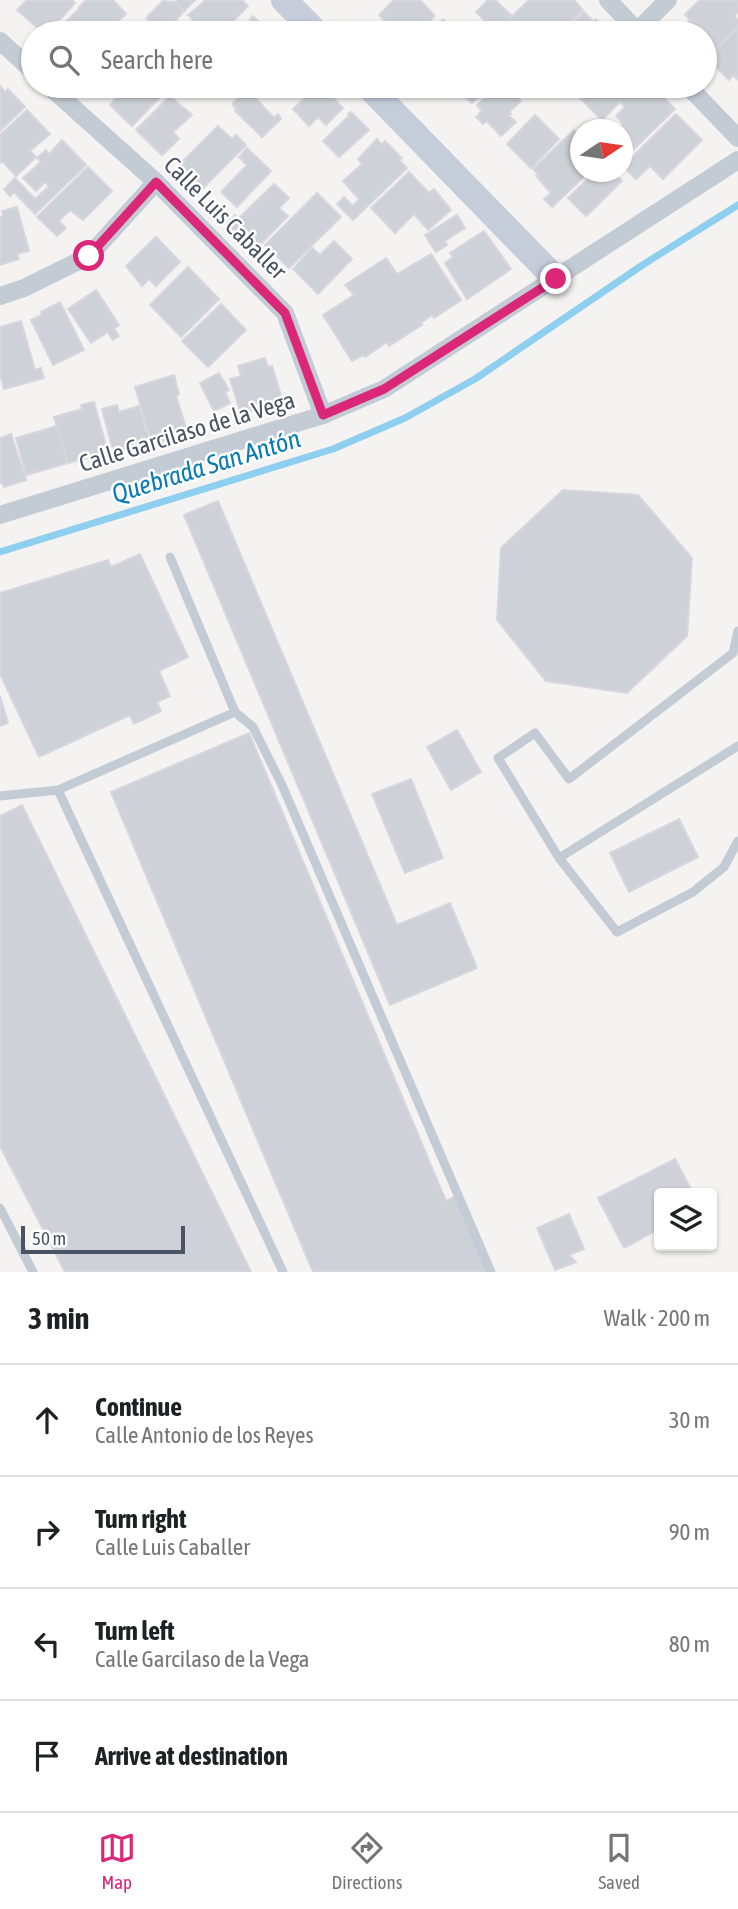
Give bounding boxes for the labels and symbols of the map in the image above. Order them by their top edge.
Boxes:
north arrow [570,119,633,182]
street label: Calle Luis Caballer [159,151,293,285]
route start [73,240,104,271]
route end [540,263,571,294]
street label: Calle Garcilaso de la Vega [76,386,298,477]
water label: Quebrada San Antón [108,423,304,509]
scale bar [21,1223,186,1255]

